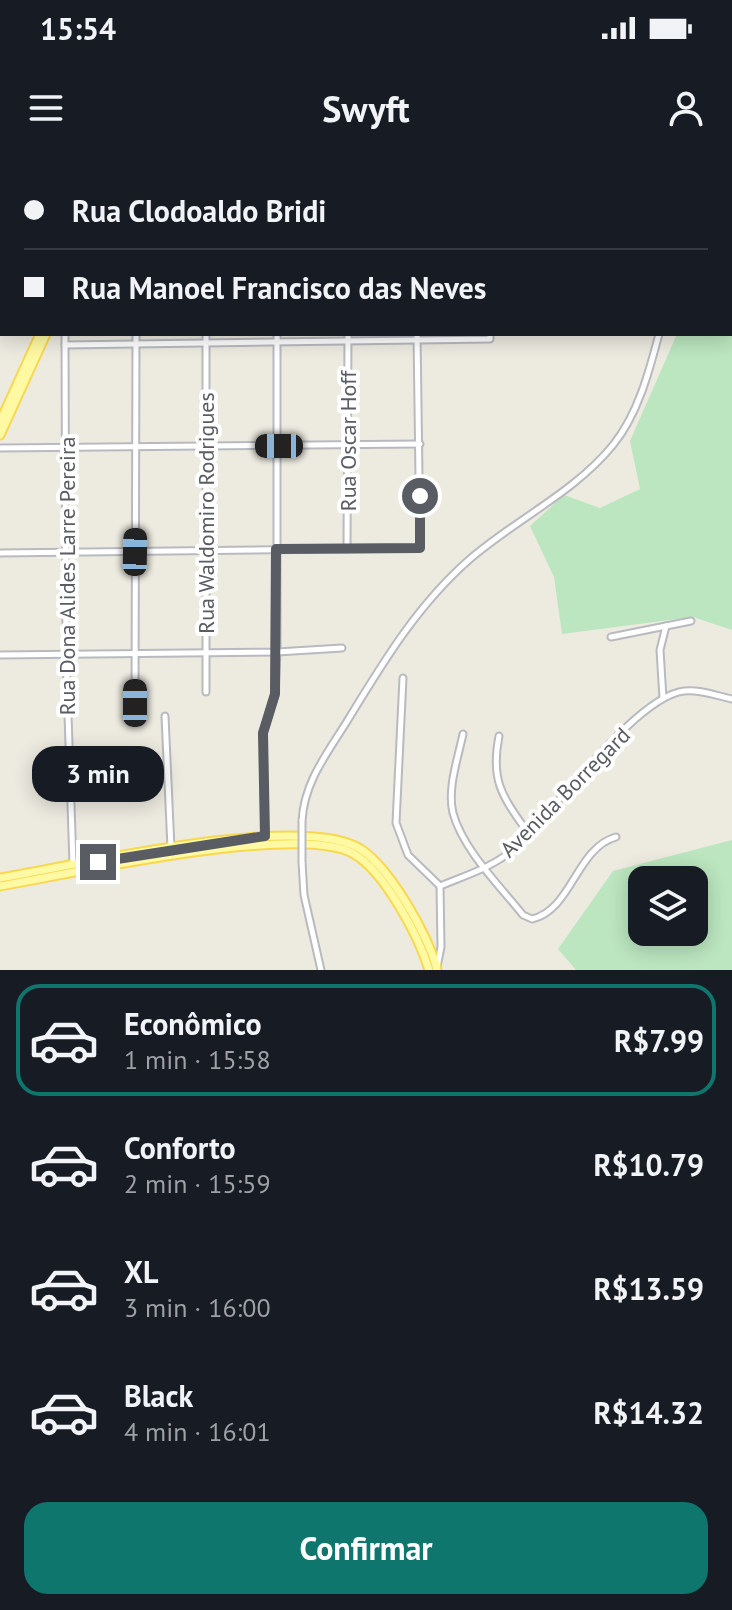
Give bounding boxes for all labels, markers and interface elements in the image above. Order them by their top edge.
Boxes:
text: 15:54 [40,9,116,48]
text: Swyft [322,85,410,132]
icon: menu [24,86,68,130]
icon: person [664,86,708,130]
text: Rua Clodoaldo Bridi [72,191,326,230]
text: Rua Manoel Francisco das Neves [72,268,486,307]
street label: Rua Oscar Hoff [334,370,362,511]
street label: Rua Waldomiro Rodrigues [192,392,220,634]
car [255,434,303,458]
street label: Rua Dona Alides Larre Pereira [53,437,81,715]
route start [402,478,438,514]
car [123,528,147,576]
car [123,679,147,727]
street label: Avenida Borregard [494,721,636,863]
callout: 3 min [32,746,164,802]
text: 3 min [66,757,130,790]
route end [80,844,116,880]
map controls [628,866,708,946]
button: layers [628,866,708,946]
icon: car [28,1004,100,1076]
text: Econômico [124,1004,262,1043]
text: R$7.99 [614,1021,704,1060]
text: 1 min · 15:58 [124,1043,271,1076]
icon: car [28,1128,100,1200]
text: Conforto [124,1128,236,1167]
text: R$10.79 [594,1145,704,1184]
text: 2 min · 15:59 [124,1167,271,1200]
icon: car [28,1252,100,1324]
text: XL [124,1252,158,1291]
text: R$13.59 [594,1269,704,1308]
text: 3 min · 16:00 [124,1291,271,1324]
icon: car [28,1376,100,1448]
text: Black [124,1376,193,1415]
text: R$14.32 [594,1393,704,1432]
text: 4 min · 16:01 [124,1415,271,1448]
button: Confirmar [24,1502,708,1594]

